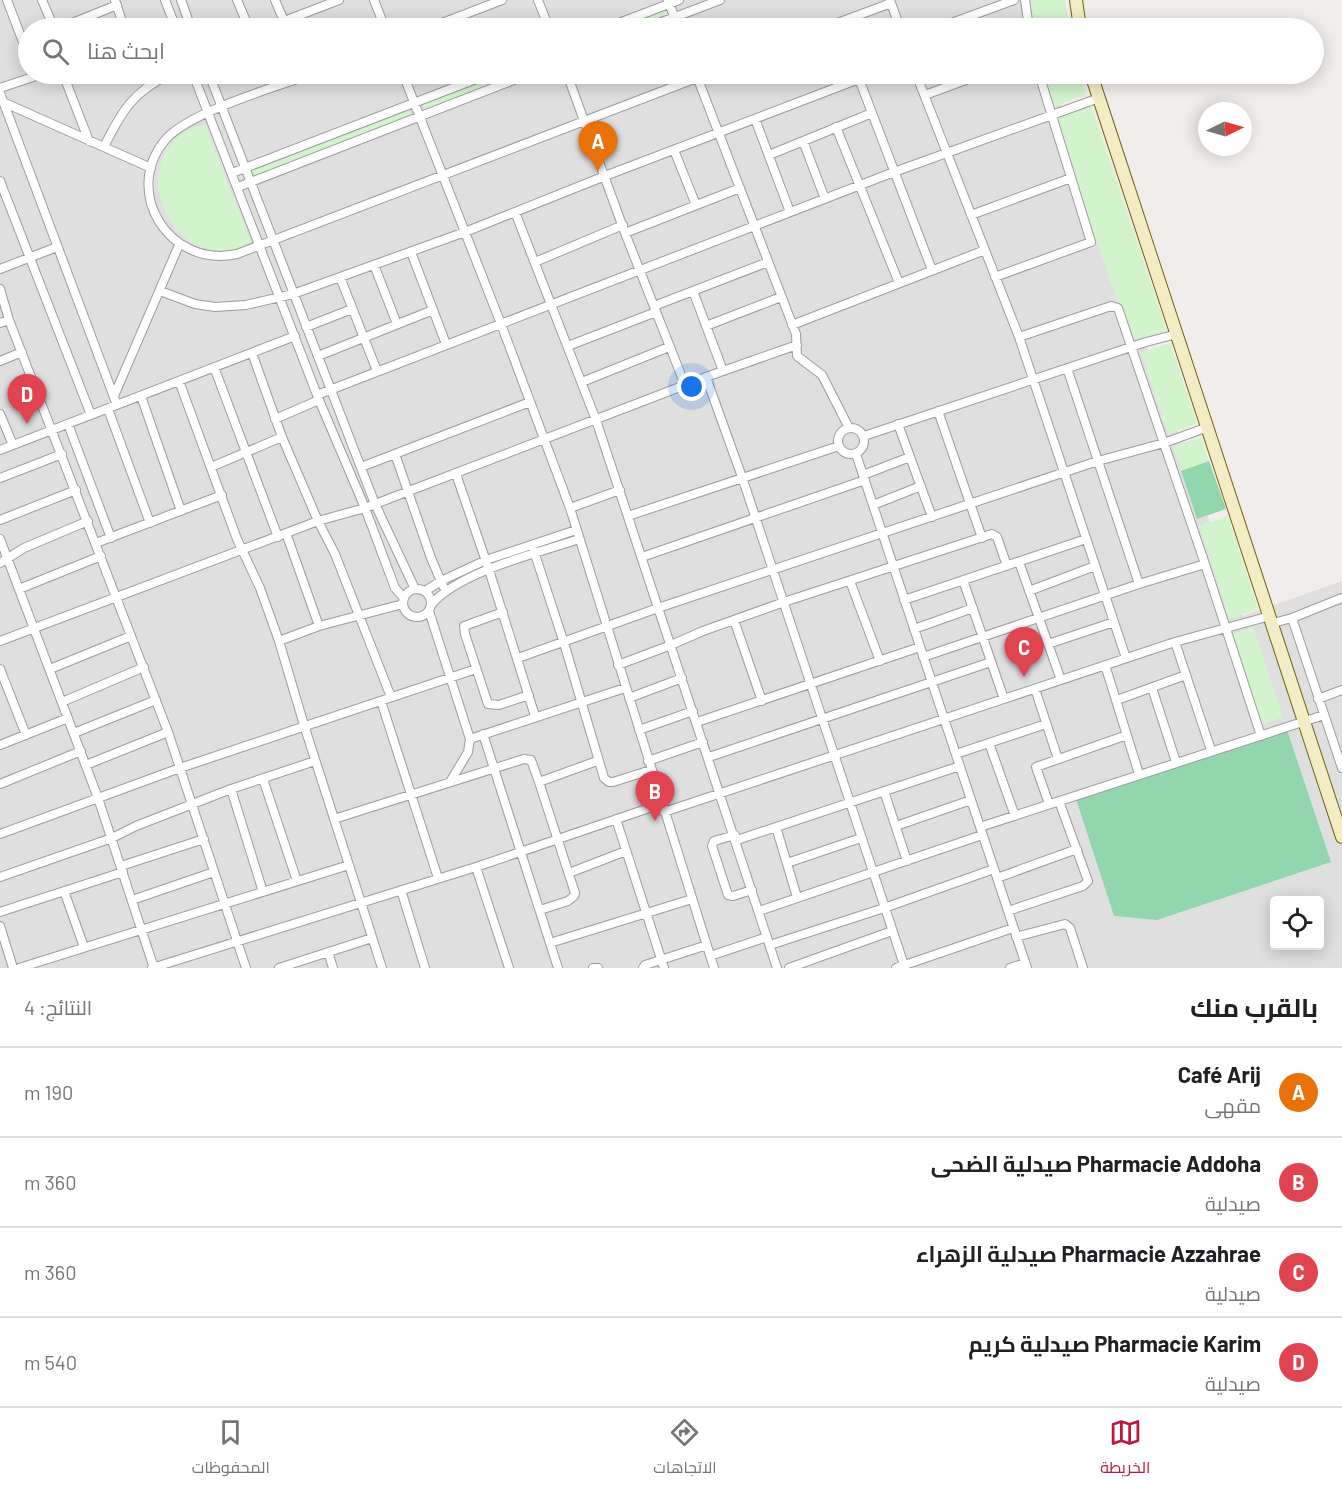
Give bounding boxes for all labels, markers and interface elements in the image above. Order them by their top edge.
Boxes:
search box [18,18,1324,84]
icon: search [39,35,72,68]
text: ابحث هنا [87,37,165,63]
north arrow [1198,102,1252,156]
pin: A [578,122,618,171]
your location [677,372,706,401]
pin: D [8,374,46,424]
pin: C [1004,628,1044,677]
pin: B [636,772,674,821]
map controls [1270,896,1324,950]
button: locate [1270,896,1324,950]
text: بالقرب منك [1190,991,1318,1022]
text: النتائج: 4 [24,995,92,1019]
text: Café Arij [1178,1061,1261,1087]
text: 190 m [24,1080,73,1104]
text: A [1292,1080,1305,1104]
text: مقهى [1205,1093,1261,1117]
text: Pharmacie Addoha صيدلية الضحى [931,1150,1261,1176]
text: 360 m [24,1170,76,1194]
text: B [1292,1170,1305,1194]
text: صيدلية [1205,1191,1261,1215]
text: Pharmacie Azzahrae صيدلية الزهراء [916,1240,1261,1266]
text: 360 m [24,1260,76,1284]
text: C [1292,1260,1305,1284]
text: صيدلية [1205,1281,1261,1305]
text: Pharmacie Karim صيدلية كريم [968,1330,1261,1356]
text: 540 m [24,1350,77,1374]
text: D [1292,1350,1305,1374]
text: صيدلية [1205,1371,1261,1395]
tab: المحفوظات [192,1416,270,1482]
tab: الاتجاهات [653,1416,717,1482]
tab: الخريطة [1100,1416,1150,1482]

